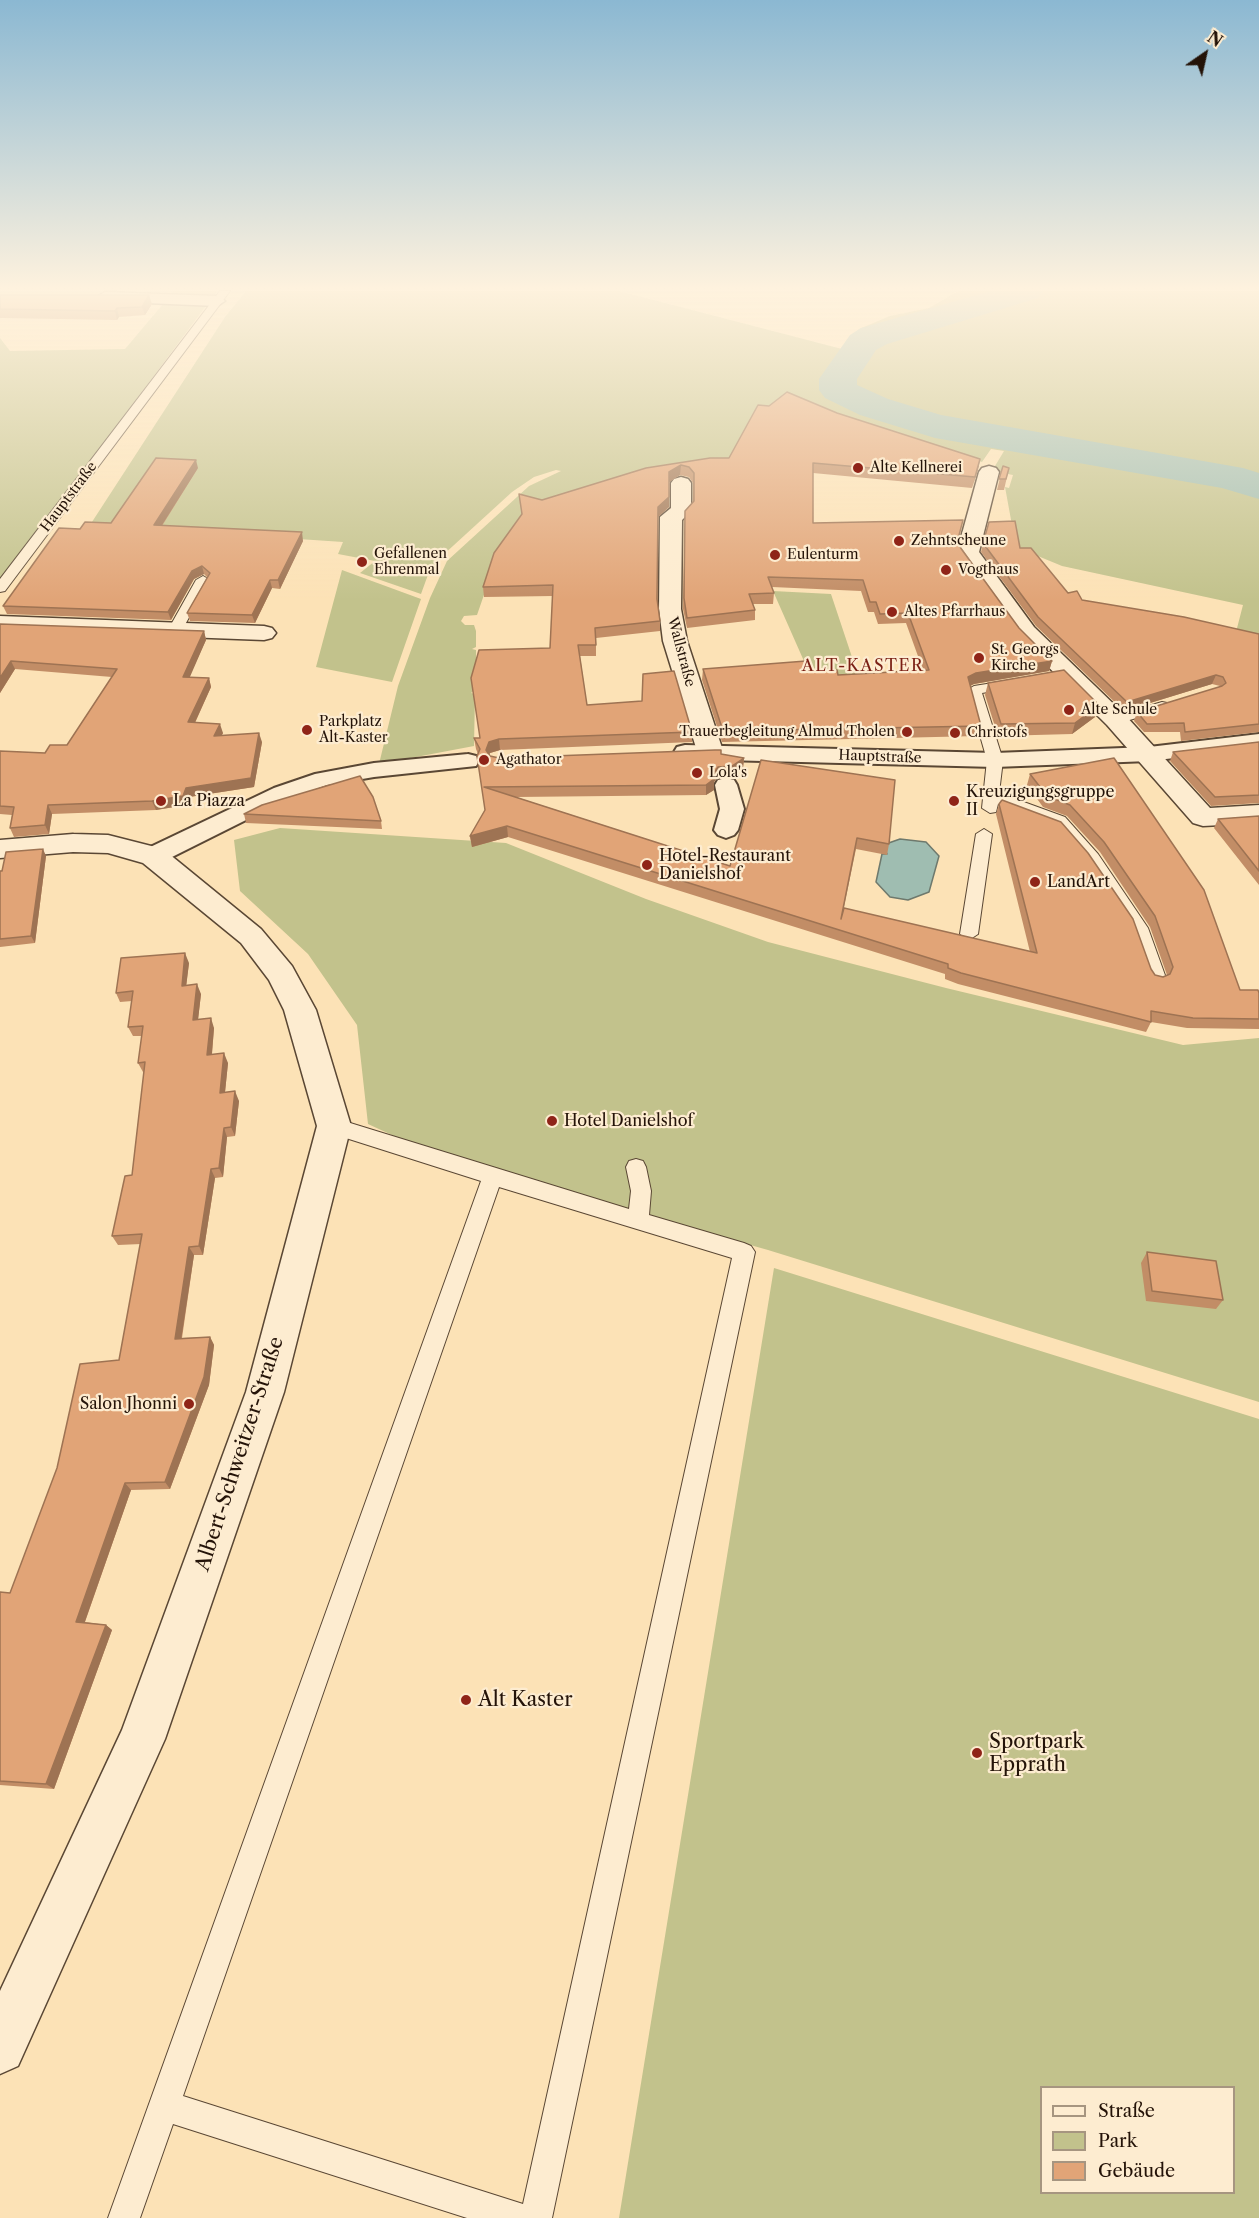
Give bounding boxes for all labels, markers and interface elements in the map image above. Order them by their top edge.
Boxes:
north arrow [1175,24,1235,84]
text: N [1204,27,1226,51]
street label: Hauptstraße [37,459,101,535]
place label: Alte Kellnerei [870,460,962,476]
marker: Alte Kellnerei [851,461,865,475]
place label: Zehntscheune [911,533,1006,549]
marker: Zehntscheune [892,534,906,548]
place label: Gefallenen Ehrenmal [374,546,447,578]
place label: Eulenturm [787,547,859,563]
marker: Eulenturm [768,548,782,562]
marker: Gefallenen Ehrenmal [355,555,369,569]
place label: Vogthaus [958,562,1019,578]
marker: Vogthaus [939,563,953,577]
place label: Altes Pfarrhaus [904,604,1005,620]
marker: Altes Pfarrhaus [885,605,899,619]
street label: Wallstraße [664,615,698,689]
place label: St. Georgs Kirche [991,642,1059,674]
marker: St. Georgs Kirche [972,651,986,665]
district label: ALT-KASTER [802,656,924,676]
place label: Alte Schule [1081,702,1157,718]
marker: Alte Schule [1062,703,1076,717]
place label: Parkplatz Alt-Kaster [319,714,388,746]
marker: Parkplatz Alt-Kaster [300,723,314,737]
place label: Trauerbegleitung Almud Tholen [679,724,895,740]
marker: Trauerbegleitung Almud Tholen [900,725,914,739]
place label: Christofs [967,725,1027,741]
marker: Christofs [948,726,962,740]
street label: Hauptstraße [838,747,922,767]
place label: Agathator [496,752,562,768]
marker: Agathator [477,753,491,767]
place label: Lola's [709,765,747,781]
marker: Lola's [690,766,704,780]
place label: Kreuzigungsgruppe II [966,782,1114,820]
place label: La Piazza [173,791,245,811]
marker: La Piazza [154,794,168,808]
marker: Kreuzigungsgruppe II [947,794,961,808]
place label: Hotel-Restaurant Danielshof [659,846,791,884]
marker: Hotel-Restaurant Danielshof [640,858,654,872]
place label: LandArt [1047,872,1110,892]
marker: LandArt [1028,875,1042,889]
place label: Hotel Danielshof [564,1111,693,1131]
marker: Hotel Danielshof [545,1114,559,1128]
street label: Albert-Schweitzer-Straße [191,1334,289,1574]
place label: Salon Jhonni [80,1394,177,1414]
marker: Salon Jhonni [182,1397,196,1411]
place label: Alt Kaster [478,1688,573,1712]
marker: Alt Kaster [459,1693,473,1707]
place label: Sportpark Epprath [989,1730,1084,1777]
marker: Sportpark Epprath [970,1746,984,1760]
legend [1040,2086,1235,2194]
text: Straße [1098,2100,1155,2122]
text: Park [1098,2130,1137,2152]
text: Gebäude [1098,2160,1175,2182]

